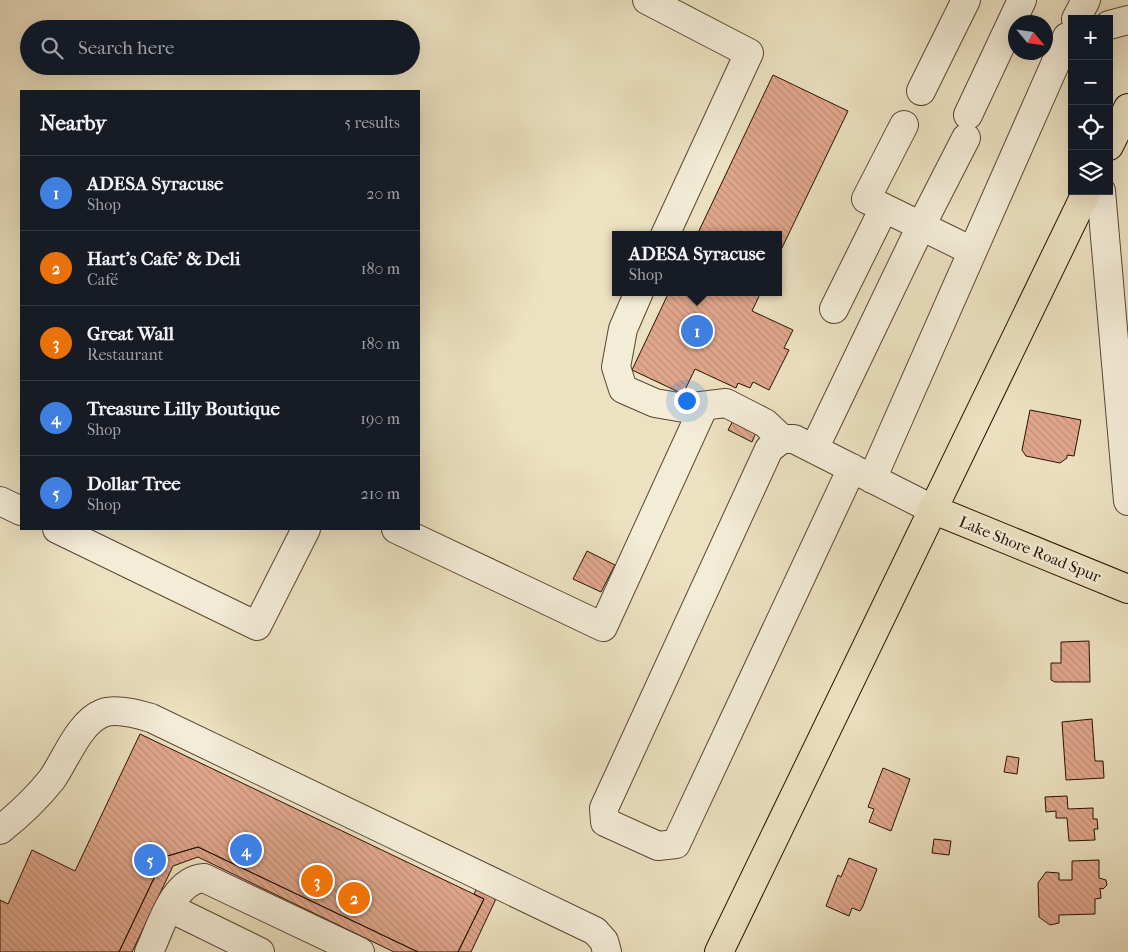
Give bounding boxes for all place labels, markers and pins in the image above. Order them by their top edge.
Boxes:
pin: 1 [681,312,713,350]
pin: 4 [230,831,262,869]
pin: 5 [134,841,166,879]
pin: 3 [301,862,333,900]
pin: 2 [338,879,370,917]

